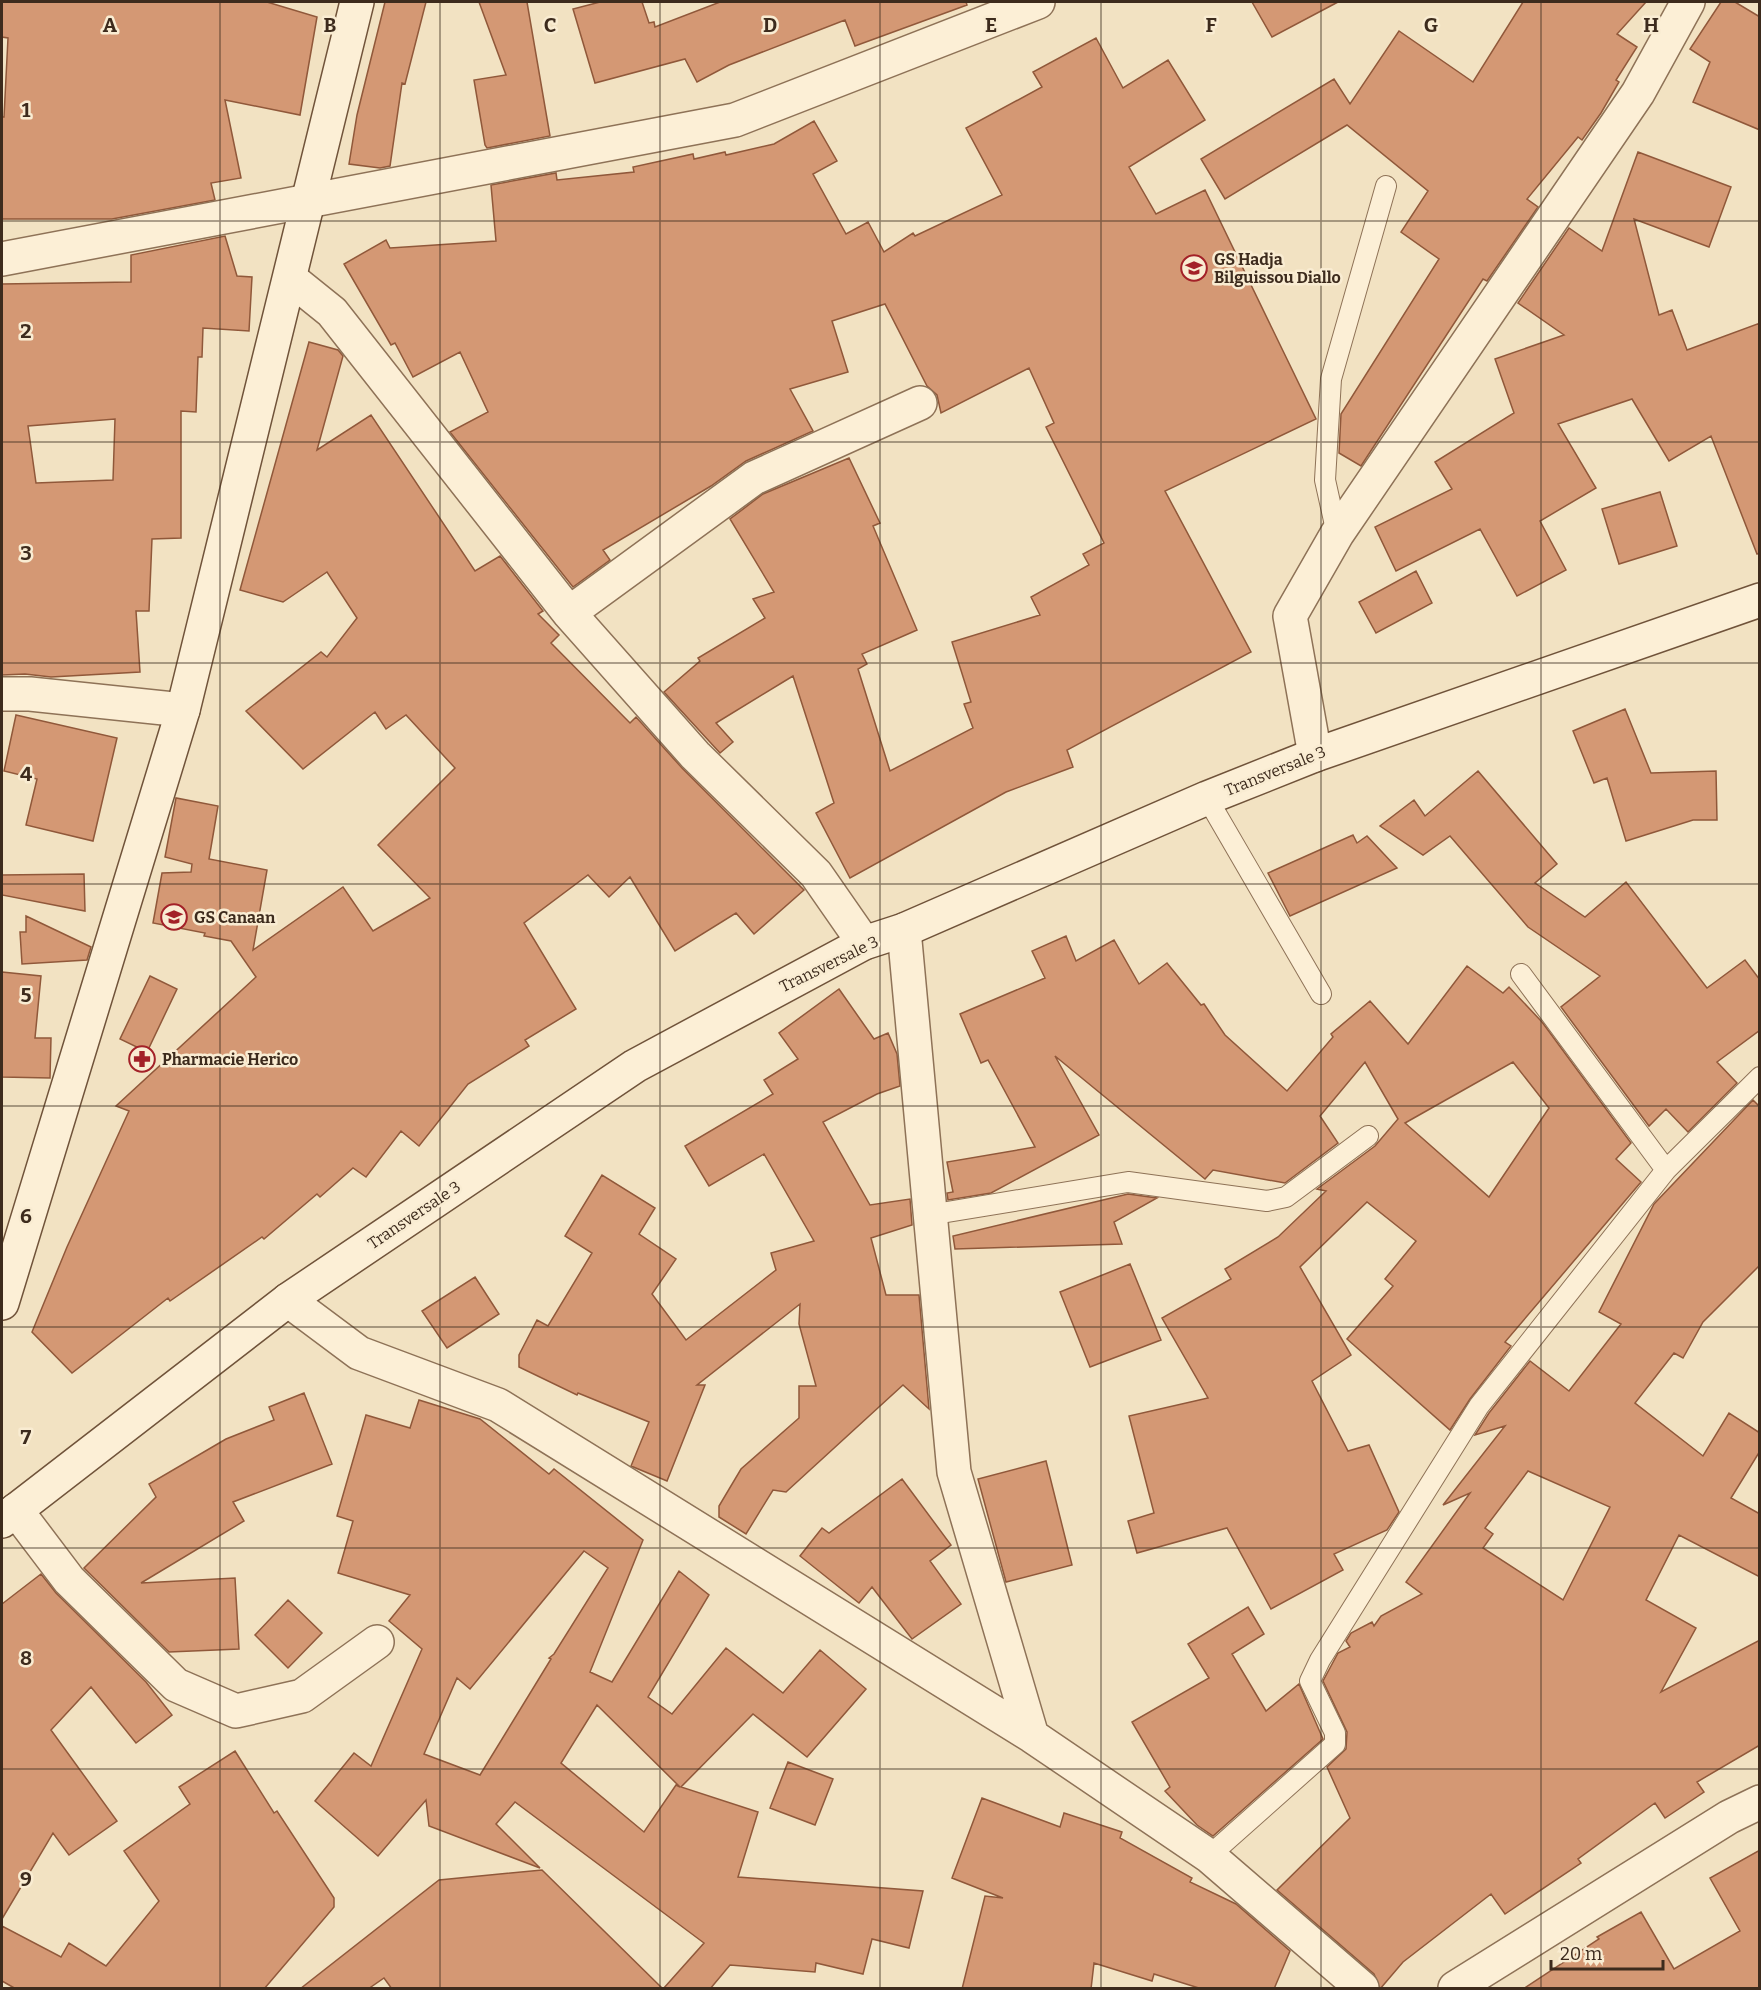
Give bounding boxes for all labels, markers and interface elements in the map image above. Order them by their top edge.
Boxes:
text: A [103,13,118,37]
text: B [324,13,337,37]
text: C [544,13,556,37]
text: D [763,13,777,37]
text: E [985,13,997,37]
text: F [1205,13,1217,37]
text: G [1424,13,1438,37]
text: H [1643,13,1659,37]
text: 1 [22,98,31,122]
place label: GS Hadja Bilguissou Diallo [1214,250,1341,287]
school or university icon: GS Hadja Bilguissou Diallo [1179,253,1209,283]
text: 2 [20,319,32,343]
text: 3 [20,541,32,565]
street label: Transversale 3 [1222,742,1328,800]
text: 4 [20,762,32,786]
school or university icon: GS Canaan [159,902,189,932]
place label: GS Canaan [194,908,276,927]
street label: Transversale 3 [776,932,882,996]
text: 5 [21,983,32,1007]
pharmacy icon: Pharmacie Herico [127,1044,157,1074]
place label: Pharmacie Herico [162,1050,298,1069]
street label: Transversale 3 [364,1177,464,1253]
text: 6 [20,1204,32,1228]
text: 7 [21,1425,32,1449]
text: 8 [20,1646,32,1670]
text: 9 [20,1867,32,1891]
scale bar [1551,1933,1664,1971]
text: 20 m [1560,1943,1602,1965]

